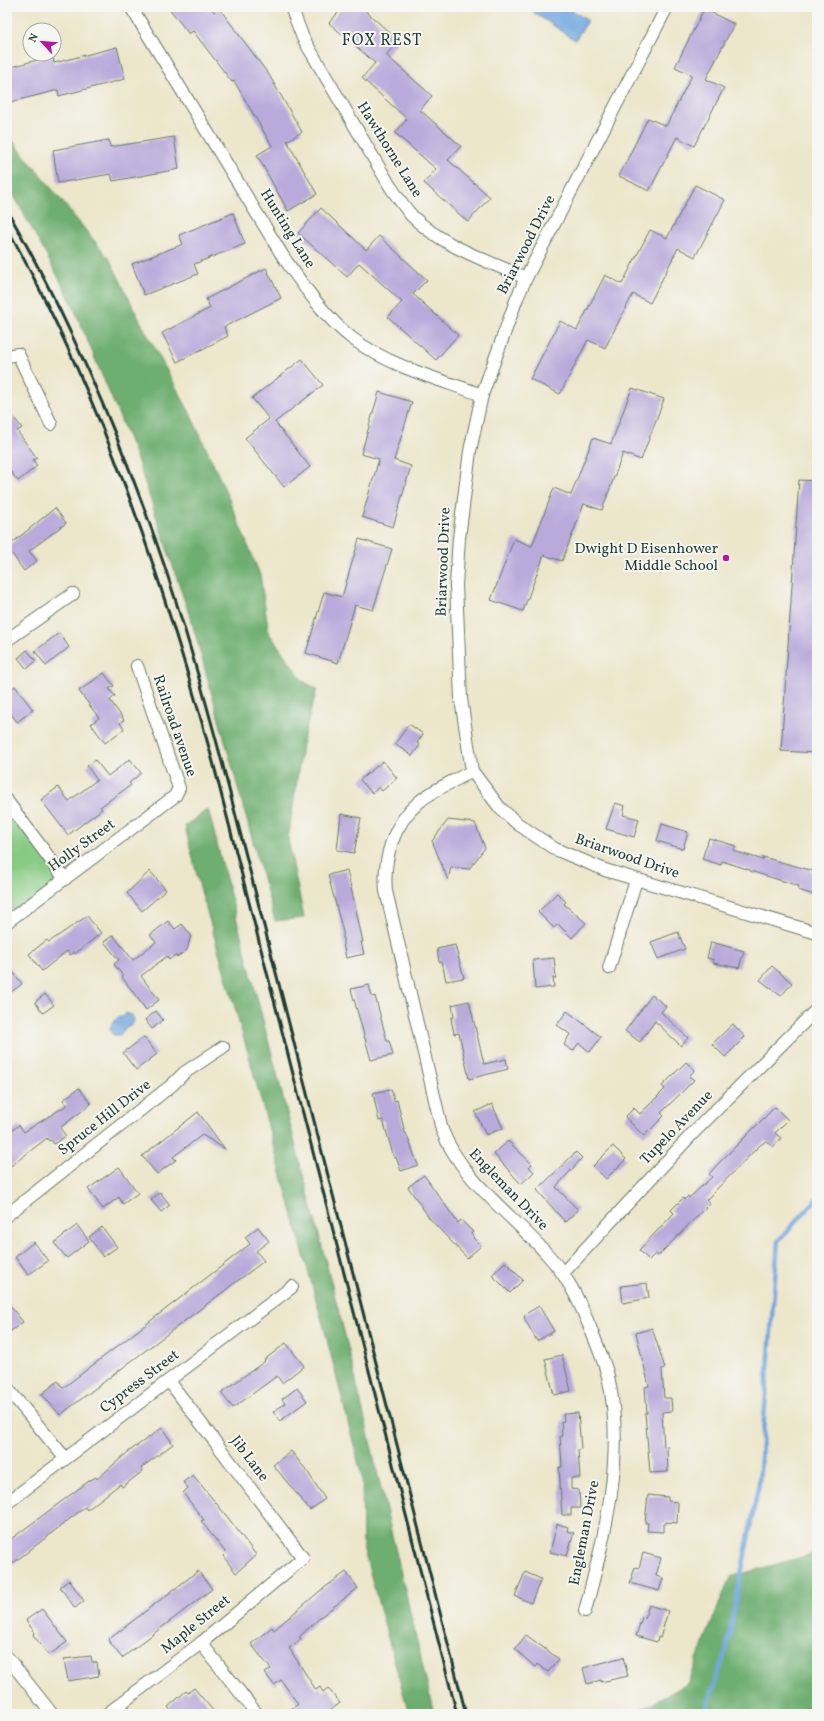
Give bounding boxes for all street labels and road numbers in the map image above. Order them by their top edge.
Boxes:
street label: Hawthorne Lane [351,98,427,202]
street label: Hunting Lane [254,185,320,273]
street label: Briarwood Drive [493,191,561,299]
street label: Briarwood Drive [432,507,456,617]
street label: Railroad avenue [147,672,201,780]
street label: Holly Street [44,815,120,877]
street label: Briarwood Drive [572,829,682,885]
street label: Spruce Hill Drive [54,1075,156,1161]
street label: Tupelo Avenue [636,1086,718,1170]
street label: Engleman Drive [463,1144,553,1236]
street label: Cypress Street [96,1345,184,1419]
street label: Jib Lane [225,1432,273,1486]
street label: Engleman Drive [565,1479,605,1587]
street label: Maple Street [157,1590,235,1660]

